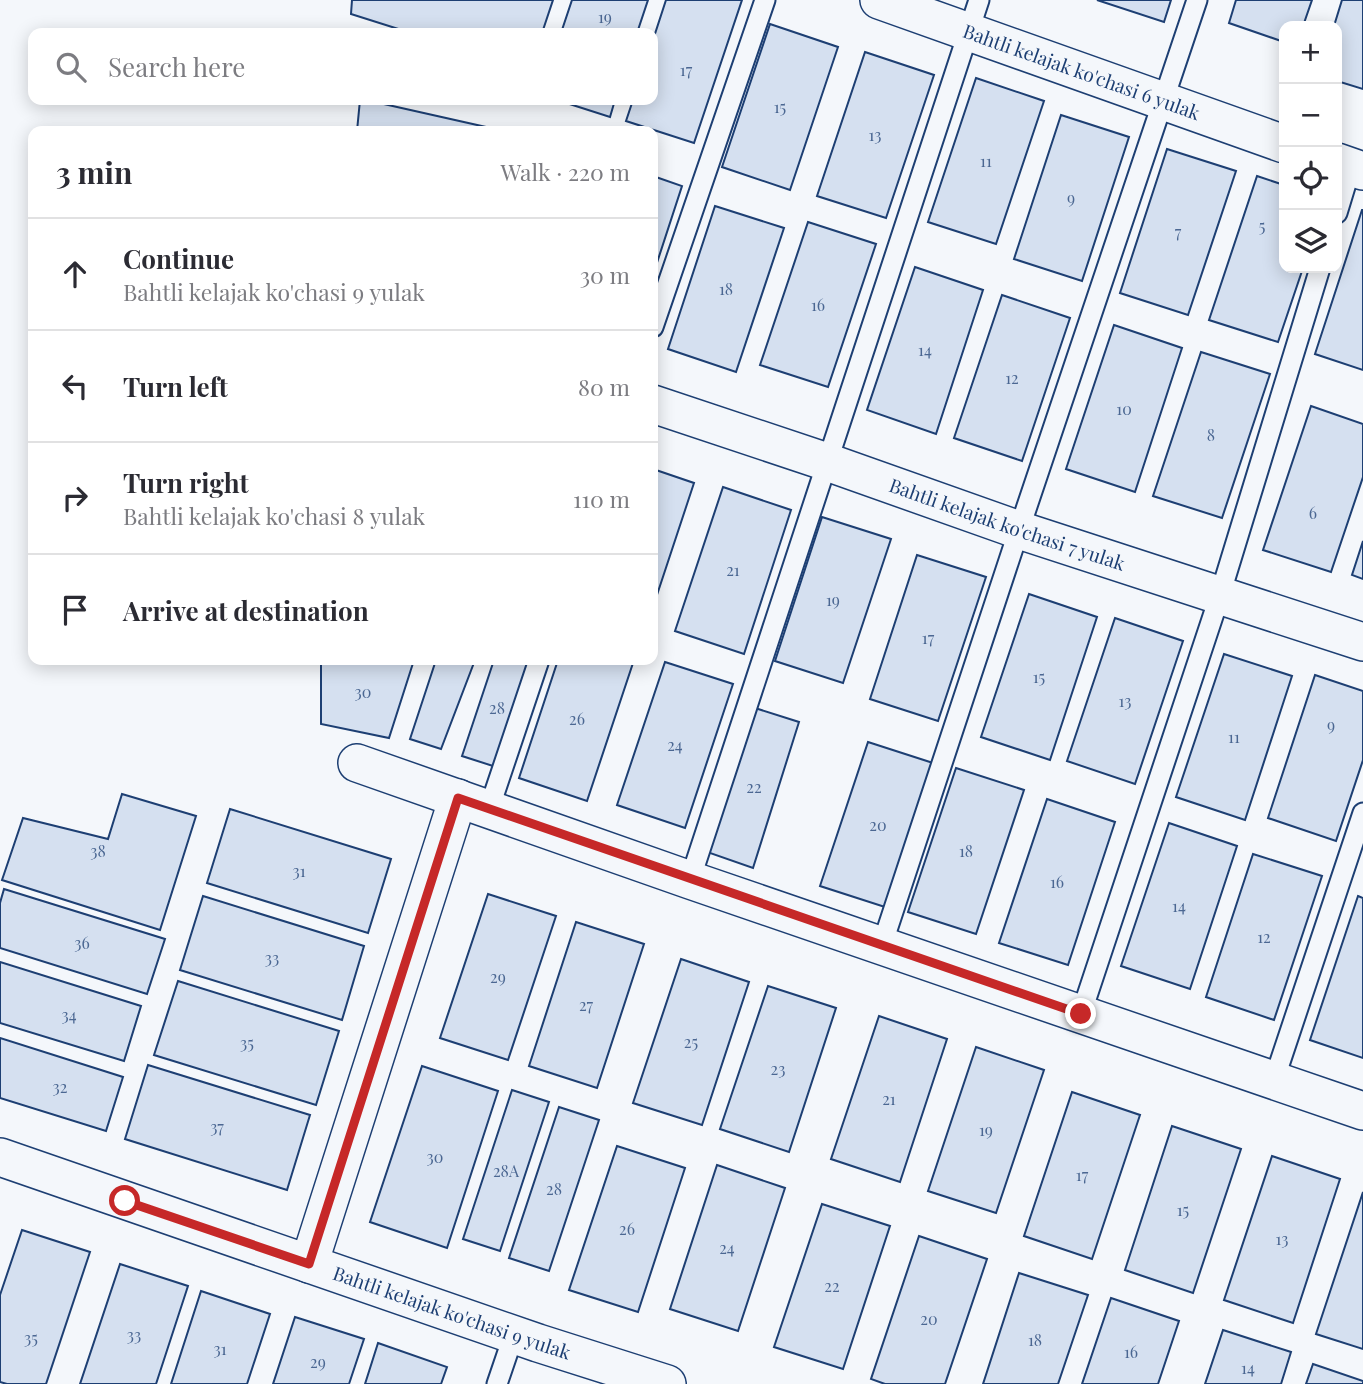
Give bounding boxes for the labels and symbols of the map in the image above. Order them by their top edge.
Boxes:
house number: 19 [598,6,612,27]
street label: Bahtli kelajak ko'chasi 6 yulak [960,17,1204,125]
house number: 17 [680,59,693,80]
house number: 15 [774,96,786,117]
house number: 13 [869,124,881,145]
house number: 11 [980,150,992,171]
house number: 9 [1067,187,1075,208]
house number: 5 [1259,215,1265,236]
house number: 7 [1175,221,1182,242]
house number: 18 [719,278,733,299]
house number: 16 [811,294,825,315]
house number: 14 [918,339,932,360]
house number: 12 [1005,367,1019,388]
house number: 10 [1116,398,1132,419]
house number: 8 [1207,424,1215,445]
street label: Bahtli kelajak ko'chasi 7 yulak [886,471,1129,576]
house number: 6 [1309,502,1317,523]
house number: 21 [726,559,740,580]
house number: 19 [826,589,840,610]
house number: 17 [922,627,935,648]
house number: 15 [1033,666,1045,687]
house number: 30 [355,681,371,702]
house number: 13 [1119,690,1131,711]
house number: 28 [489,697,505,718]
house number: 26 [569,708,585,729]
house number: 9 [1327,714,1335,735]
house number: 11 [1228,726,1240,747]
house number: 24 [667,734,683,755]
house number: 22 [746,776,762,797]
house number: 20 [869,814,887,835]
house number: 38 [90,840,106,861]
house number: 18 [959,840,973,861]
house number: 31 [292,860,306,881]
house number: 16 [1050,871,1064,892]
house number: 14 [1172,895,1186,916]
house number: 12 [1257,926,1271,947]
house number: 36 [74,932,90,953]
house number: 33 [265,947,279,968]
house number: 29 [490,966,506,987]
house number: 27 [579,994,594,1015]
route end [1065,998,1096,1029]
house number: 34 [61,1004,77,1025]
house number: 25 [684,1031,698,1052]
house number: 35 [240,1032,254,1053]
house number: 23 [771,1058,785,1079]
house number: 32 [53,1076,67,1097]
house number: 21 [882,1088,896,1109]
house number: 37 [210,1116,224,1137]
house number: 19 [979,1119,993,1140]
house number: 30 [427,1146,443,1167]
house number: 28А [493,1160,520,1181]
house number: 17 [1076,1164,1089,1185]
house number: 28 [546,1178,562,1199]
route start [109,1185,140,1216]
house number: 15 [1177,1199,1189,1220]
house number: 26 [619,1218,635,1239]
house number: 13 [1276,1228,1288,1249]
house number: 24 [719,1237,735,1258]
street label: Bahtli kelajak ko'chasi 9 yulak [330,1259,575,1365]
house number: 22 [824,1275,840,1296]
house number: 20 [920,1308,938,1329]
house number: 33 [127,1324,141,1345]
house number: 35 [24,1327,38,1348]
house number: 18 [1028,1329,1042,1350]
house number: 31 [213,1338,227,1359]
house number: 16 [1124,1341,1138,1362]
house number: 29 [310,1351,326,1372]
house number: 14 [1241,1357,1255,1378]

